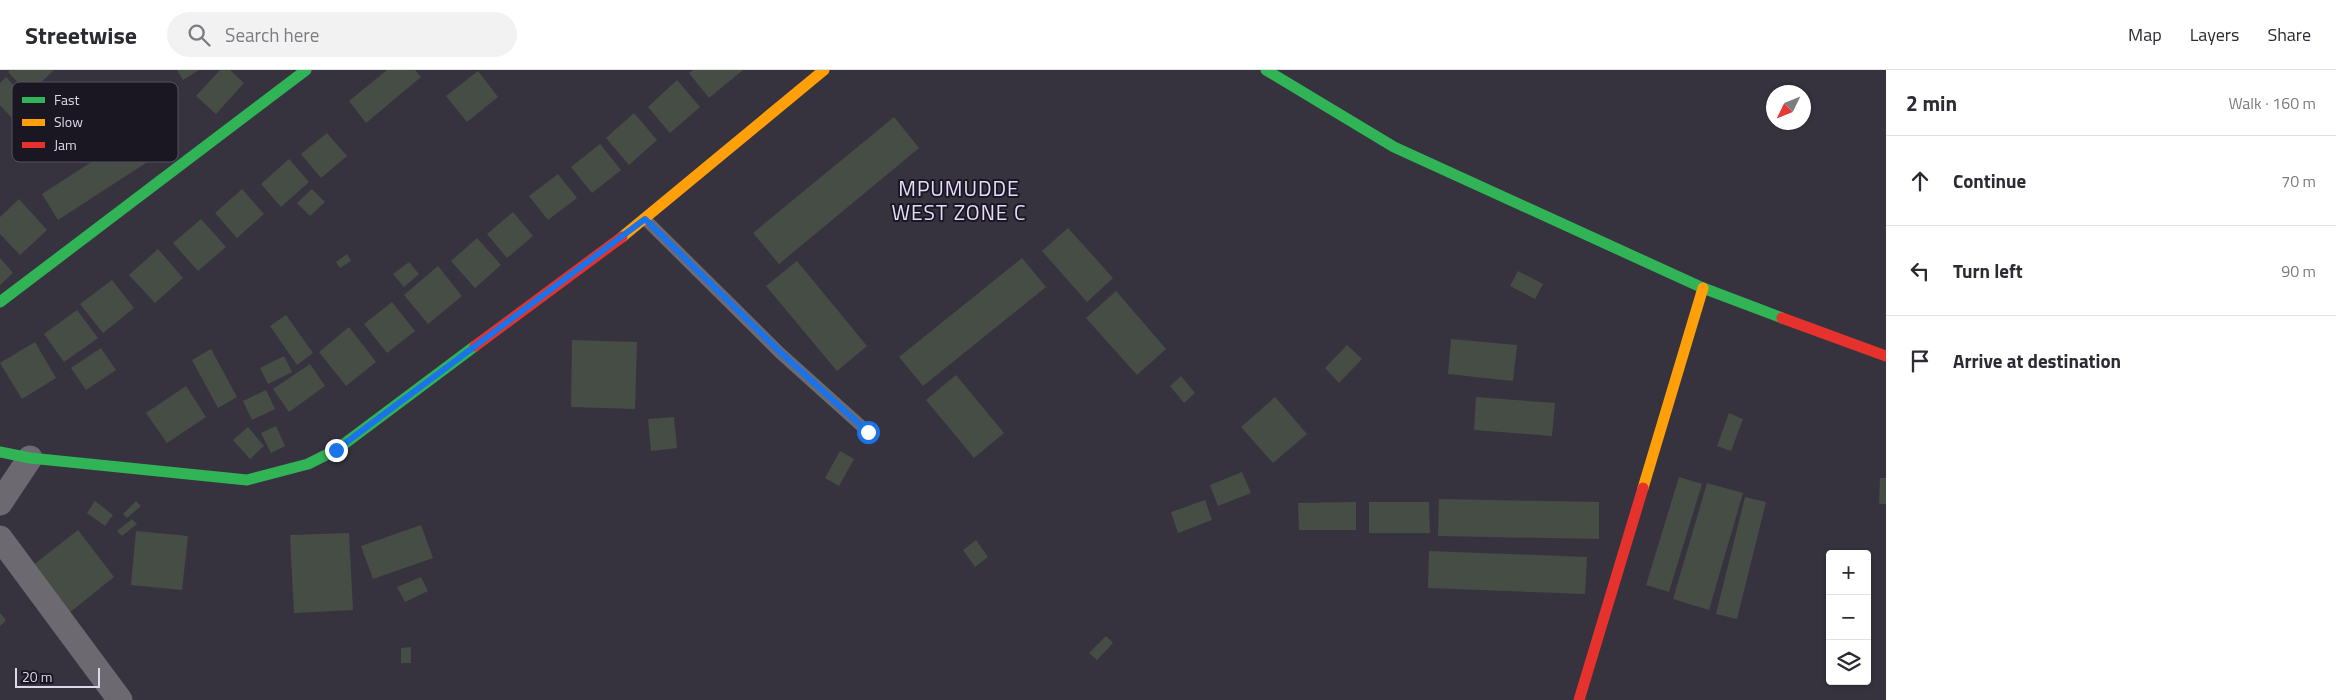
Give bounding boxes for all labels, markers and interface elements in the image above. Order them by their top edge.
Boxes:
search box [167,12,517,57]
text: Streetwise [25,17,137,53]
text: Search here [225,20,319,49]
icon: search [185,21,213,49]
text: Map [2128,21,2162,48]
text: Layers [2190,21,2239,48]
text: Share [2267,21,2311,48]
legend [12,82,178,162]
north arrow [1766,85,1811,130]
text: 2 min [1906,87,1957,119]
text: Fast [54,89,79,110]
text: Walk · 160 m [2228,91,2316,115]
text: Slow [54,111,83,132]
text: Jam [54,134,77,155]
text: Continue [1953,166,2026,195]
icon: ahead [1906,167,1934,195]
text: 70 m [2281,169,2316,193]
district label: MPUMUDDE WEST ZONE C [891,172,1027,228]
text: Turn left [1953,256,2023,285]
icon: left [1906,257,1934,285]
text: 90 m [2281,259,2316,283]
text: Arrive at destination [1953,346,2121,375]
icon: arrive [1906,347,1934,375]
route start [857,421,880,444]
route end [325,439,348,462]
map controls [1826,550,1871,685]
button: + [1826,550,1871,595]
button: − [1826,595,1871,640]
button: layers [1826,640,1871,685]
scale bar [15,665,100,688]
text: 20 m [22,666,52,687]

